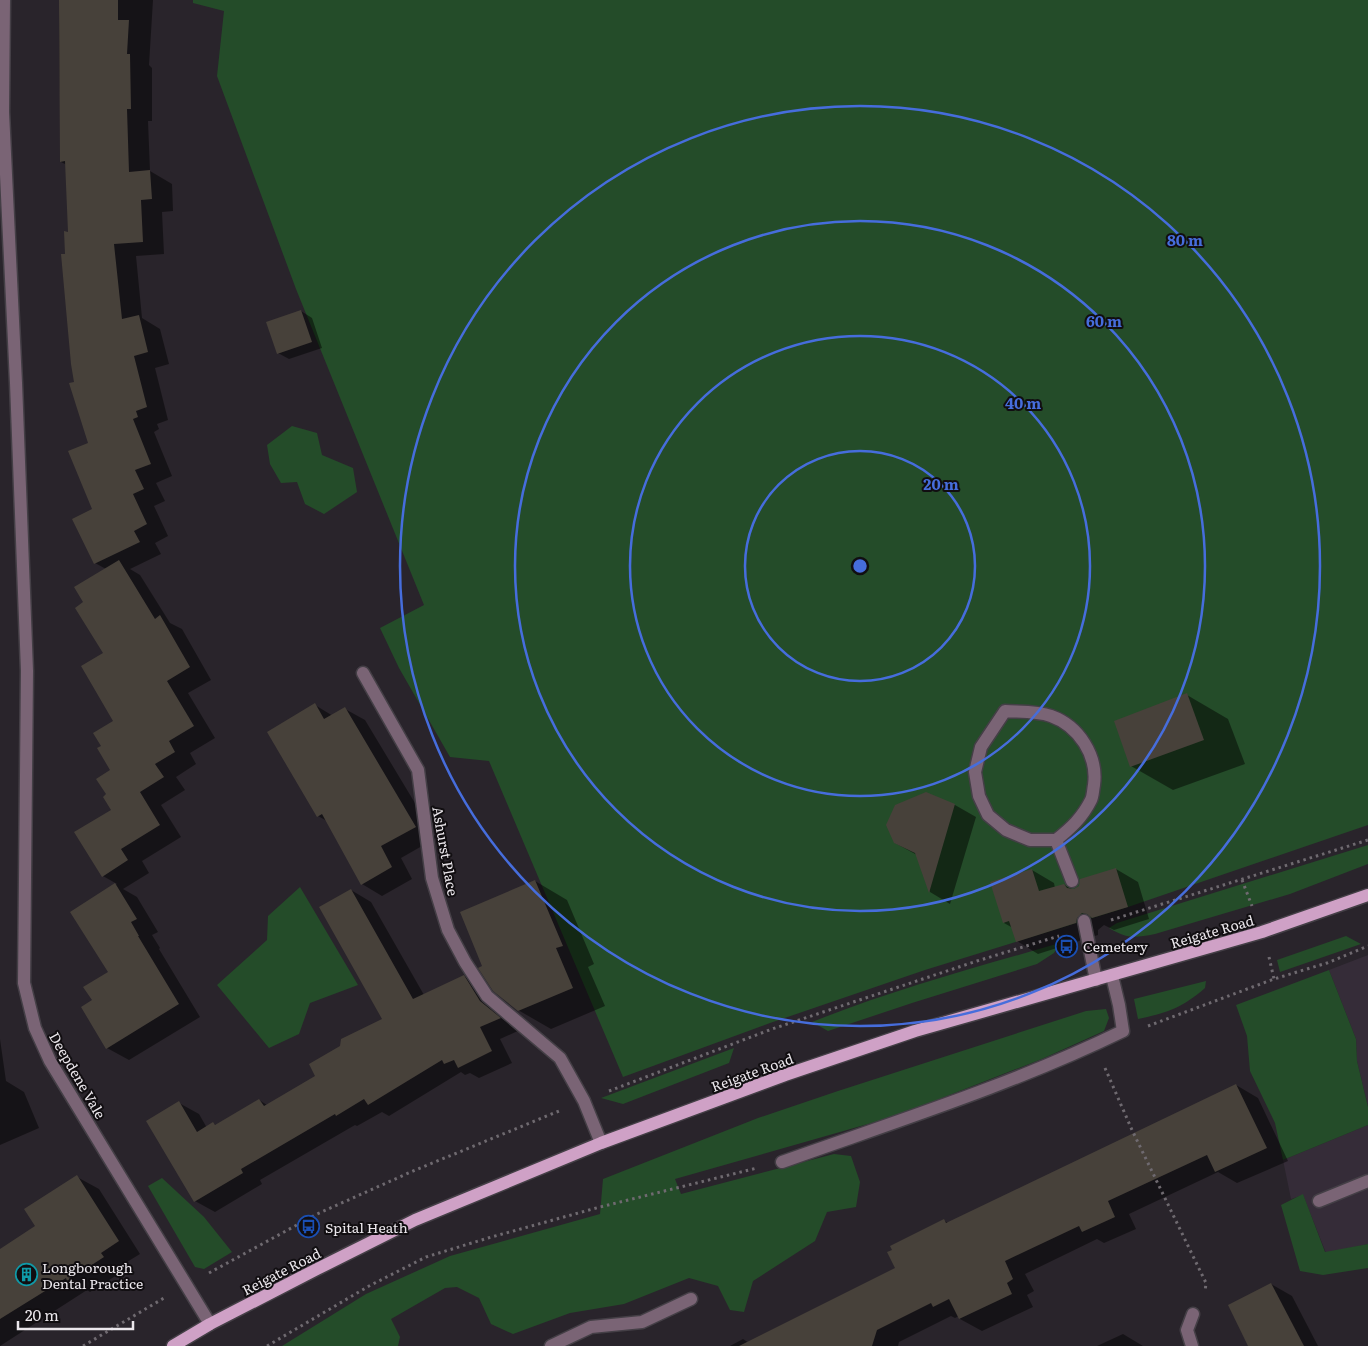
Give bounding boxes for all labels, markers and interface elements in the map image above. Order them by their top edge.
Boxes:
text: 80 m [1167,228,1203,251]
text: 60 m [1086,309,1122,332]
text: 40 m [1005,391,1041,414]
text: 20 m [923,472,959,495]
centre of rings [851,557,869,575]
street label: Ashurst Place [428,805,464,897]
street label: Reigate Road [1168,909,1257,952]
bus stop icon: Cemetery [1055,934,1079,958]
place label: Cemetery [1083,936,1149,956]
street label: Deepdene Vale [45,1028,111,1122]
street label: Reigate Road [708,1048,796,1096]
bus stop icon: Spital Heath [297,1215,321,1239]
place label: Spital Heath [325,1217,408,1237]
street label: Reigate Road [238,1242,324,1299]
place label: Longborough Dental Practice [42,1257,143,1293]
building icon: Longborough Dental Practice [14,1263,38,1287]
scale bar [18,1298,132,1330]
text: 20 m [25,1303,59,1326]

